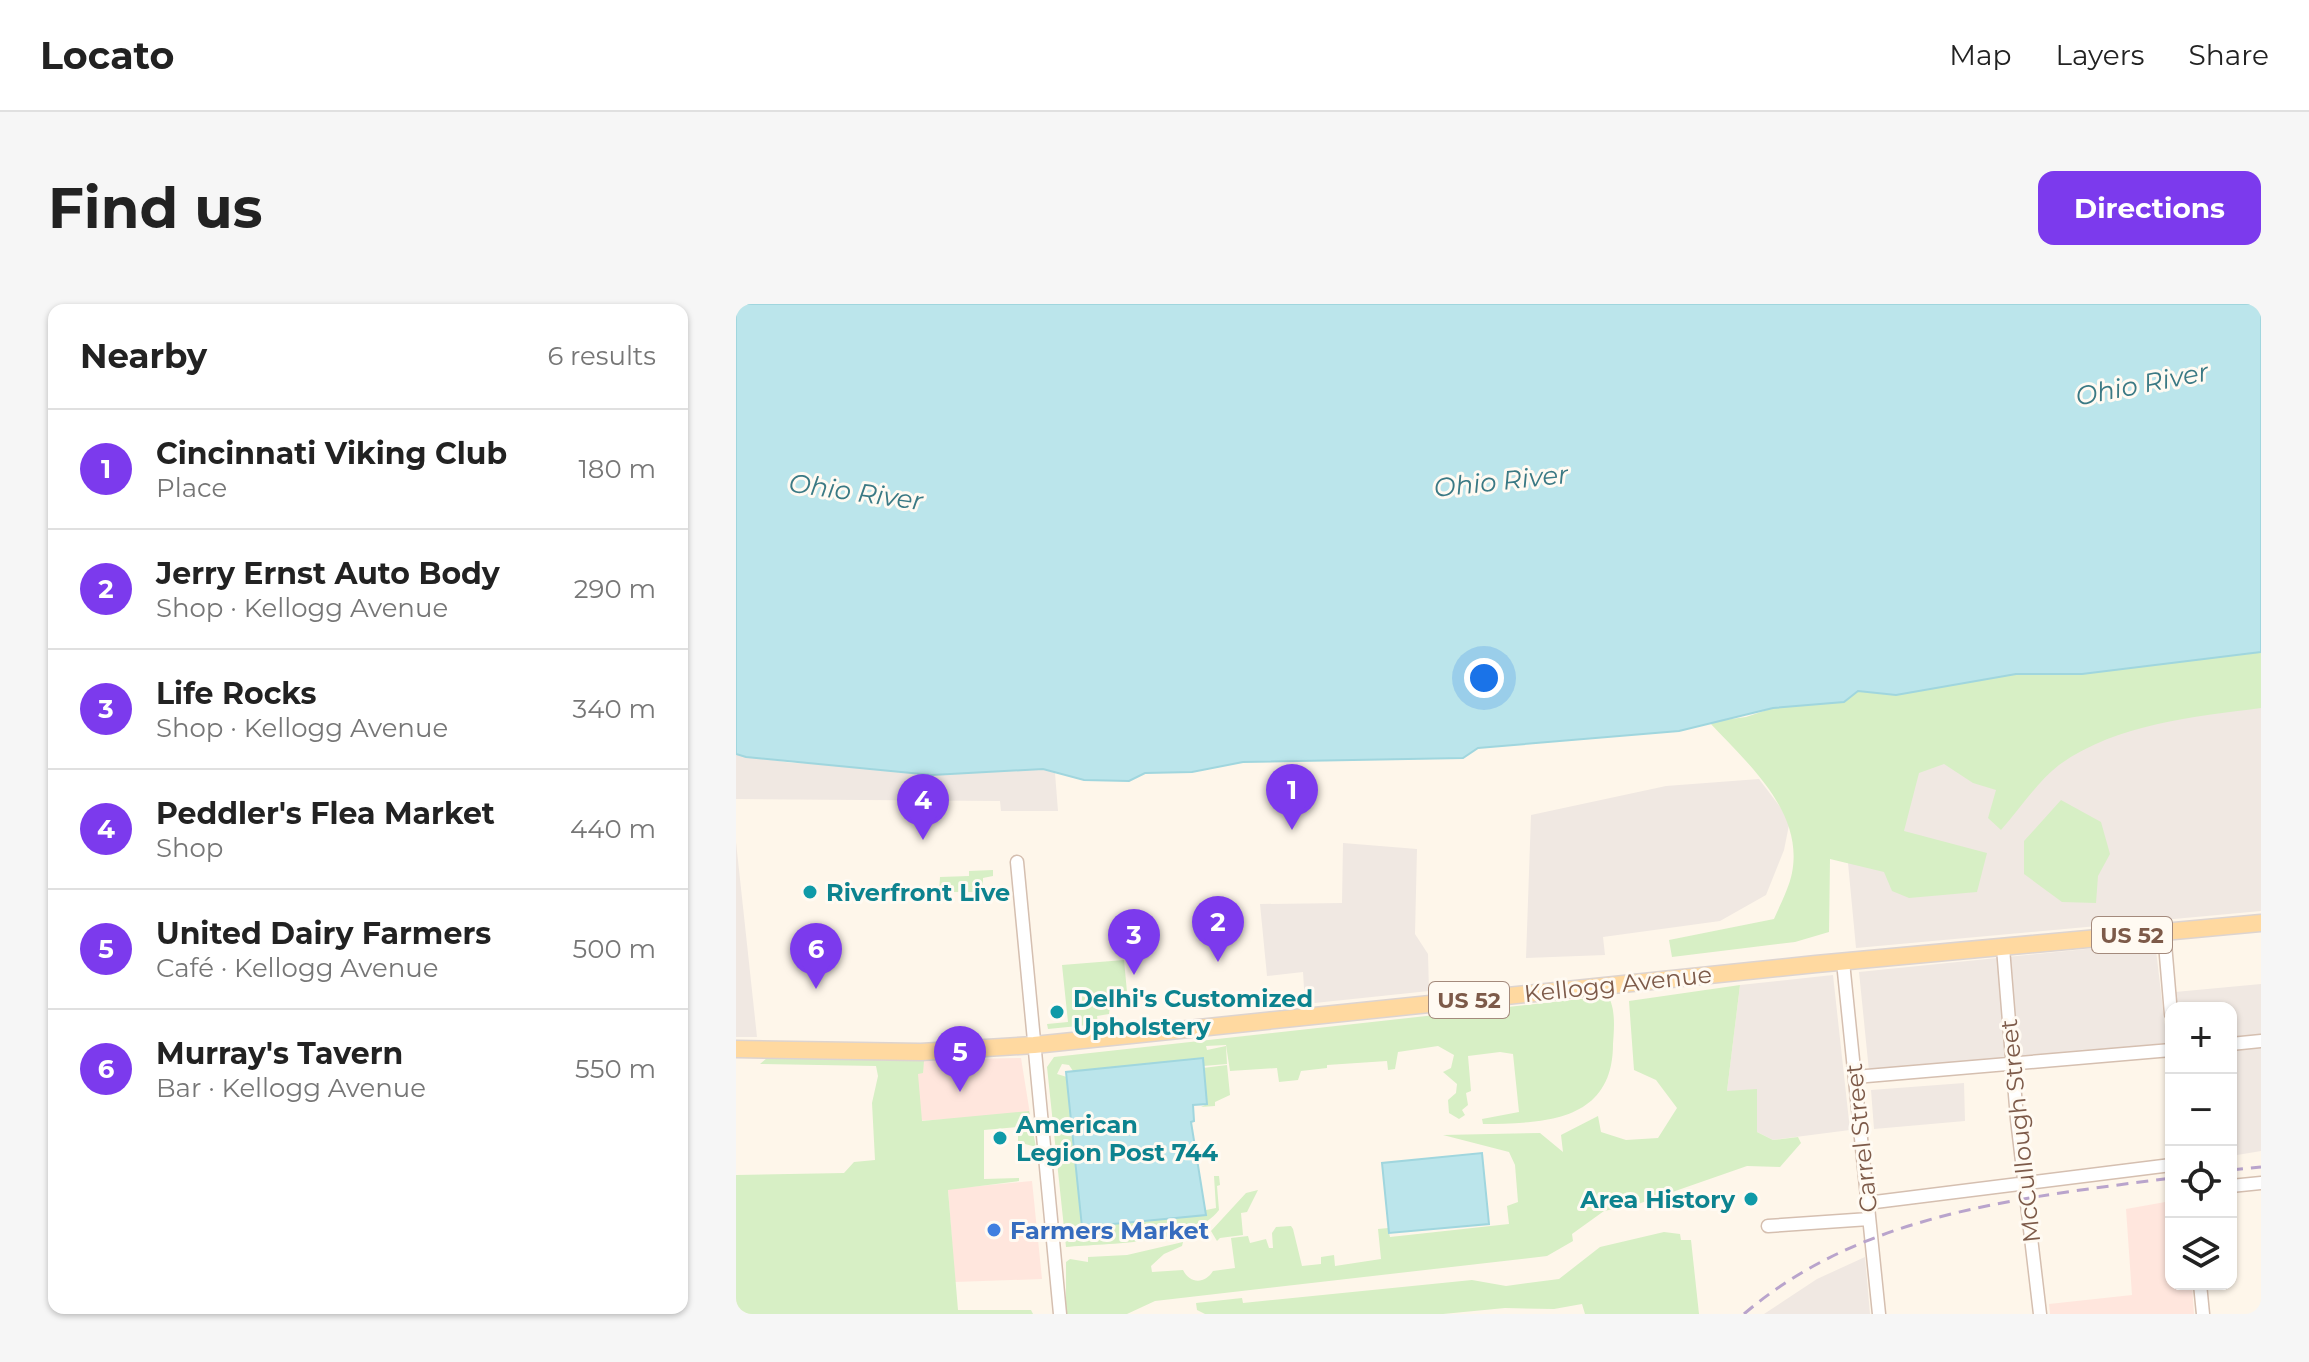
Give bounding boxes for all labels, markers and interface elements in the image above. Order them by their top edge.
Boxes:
text: Locato [40,32,174,79]
text: Map [1949,38,2012,72]
text: Layers [2056,38,2145,72]
text: Share [2189,38,2269,72]
button: Directions [2038,171,2261,245]
text: Find us [48,174,262,242]
text: Nearby [80,335,207,377]
text: 6 results [547,340,656,372]
water label: Ohio River [2073,355,2212,413]
text: Cincinnati Viking Club [156,435,507,472]
text: 1 [101,453,111,485]
text: 180 m [578,453,656,485]
water label: Ohio River [1432,458,1570,504]
water label: Ohio River [787,467,926,517]
text: Place [156,472,227,504]
text: Jerry Ernst Auto Body [156,555,500,592]
text: 2 [98,573,114,605]
text: 290 m [574,573,656,605]
text: Shop · Kellogg Avenue [156,592,448,624]
your location [1464,658,1504,698]
text: Life Rocks [156,675,316,712]
text: 3 [98,693,114,725]
text: 340 m [573,693,656,725]
text: Shop · Kellogg Avenue [156,712,448,744]
pin: 1 [1266,764,1318,830]
pin: 4 [897,774,949,840]
text: Peddler's Flea Market [156,795,495,832]
text: 4 [97,813,115,845]
text: 440 m [570,813,656,845]
text: Shop [156,832,224,864]
place label: Riverfront Live [826,878,1010,907]
marker: Riverfront Live [801,883,819,901]
pin: 2 [1192,896,1244,962]
pin: 3 [1108,909,1160,975]
text: United Dairy Farmers [156,915,491,952]
road number: US 52 [2092,917,2172,953]
pin: 6 [790,923,842,989]
text: 5 [98,933,114,965]
text: 500 m [572,933,656,965]
text: Café · Kellogg Avenue [156,952,438,984]
street label: Kellogg Avenue [1523,960,1713,1008]
road number: US 52 [1429,982,1509,1018]
place label: Delhi's Customized Upholstery [1073,984,1313,1041]
map controls [2165,1002,2237,1290]
button: + [2165,1002,2237,1074]
marker: Delhi's Customized Upholstery [1048,1003,1066,1021]
street label: McCullough Street [1994,1017,2046,1244]
pin: 5 [934,1026,986,1092]
text: Murray's Tavern [156,1035,403,1072]
text: 6 [98,1053,114,1085]
text: 550 m [575,1053,656,1085]
street label: Carrel Street [1839,1062,1883,1214]
text: Bar · Kellogg Avenue [156,1072,426,1104]
button: − [2165,1074,2237,1146]
place label: American Legion Post 744 [1015,1110,1219,1167]
marker: American Legion Post 744 [991,1129,1009,1147]
button: locate [2165,1146,2237,1218]
place label: Area History [1579,1185,1736,1214]
marker: Area History [1742,1190,1760,1208]
place label: Farmers Market [1010,1216,1210,1245]
button: layers [2165,1218,2237,1290]
marker: Farmers Market [985,1221,1003,1239]

